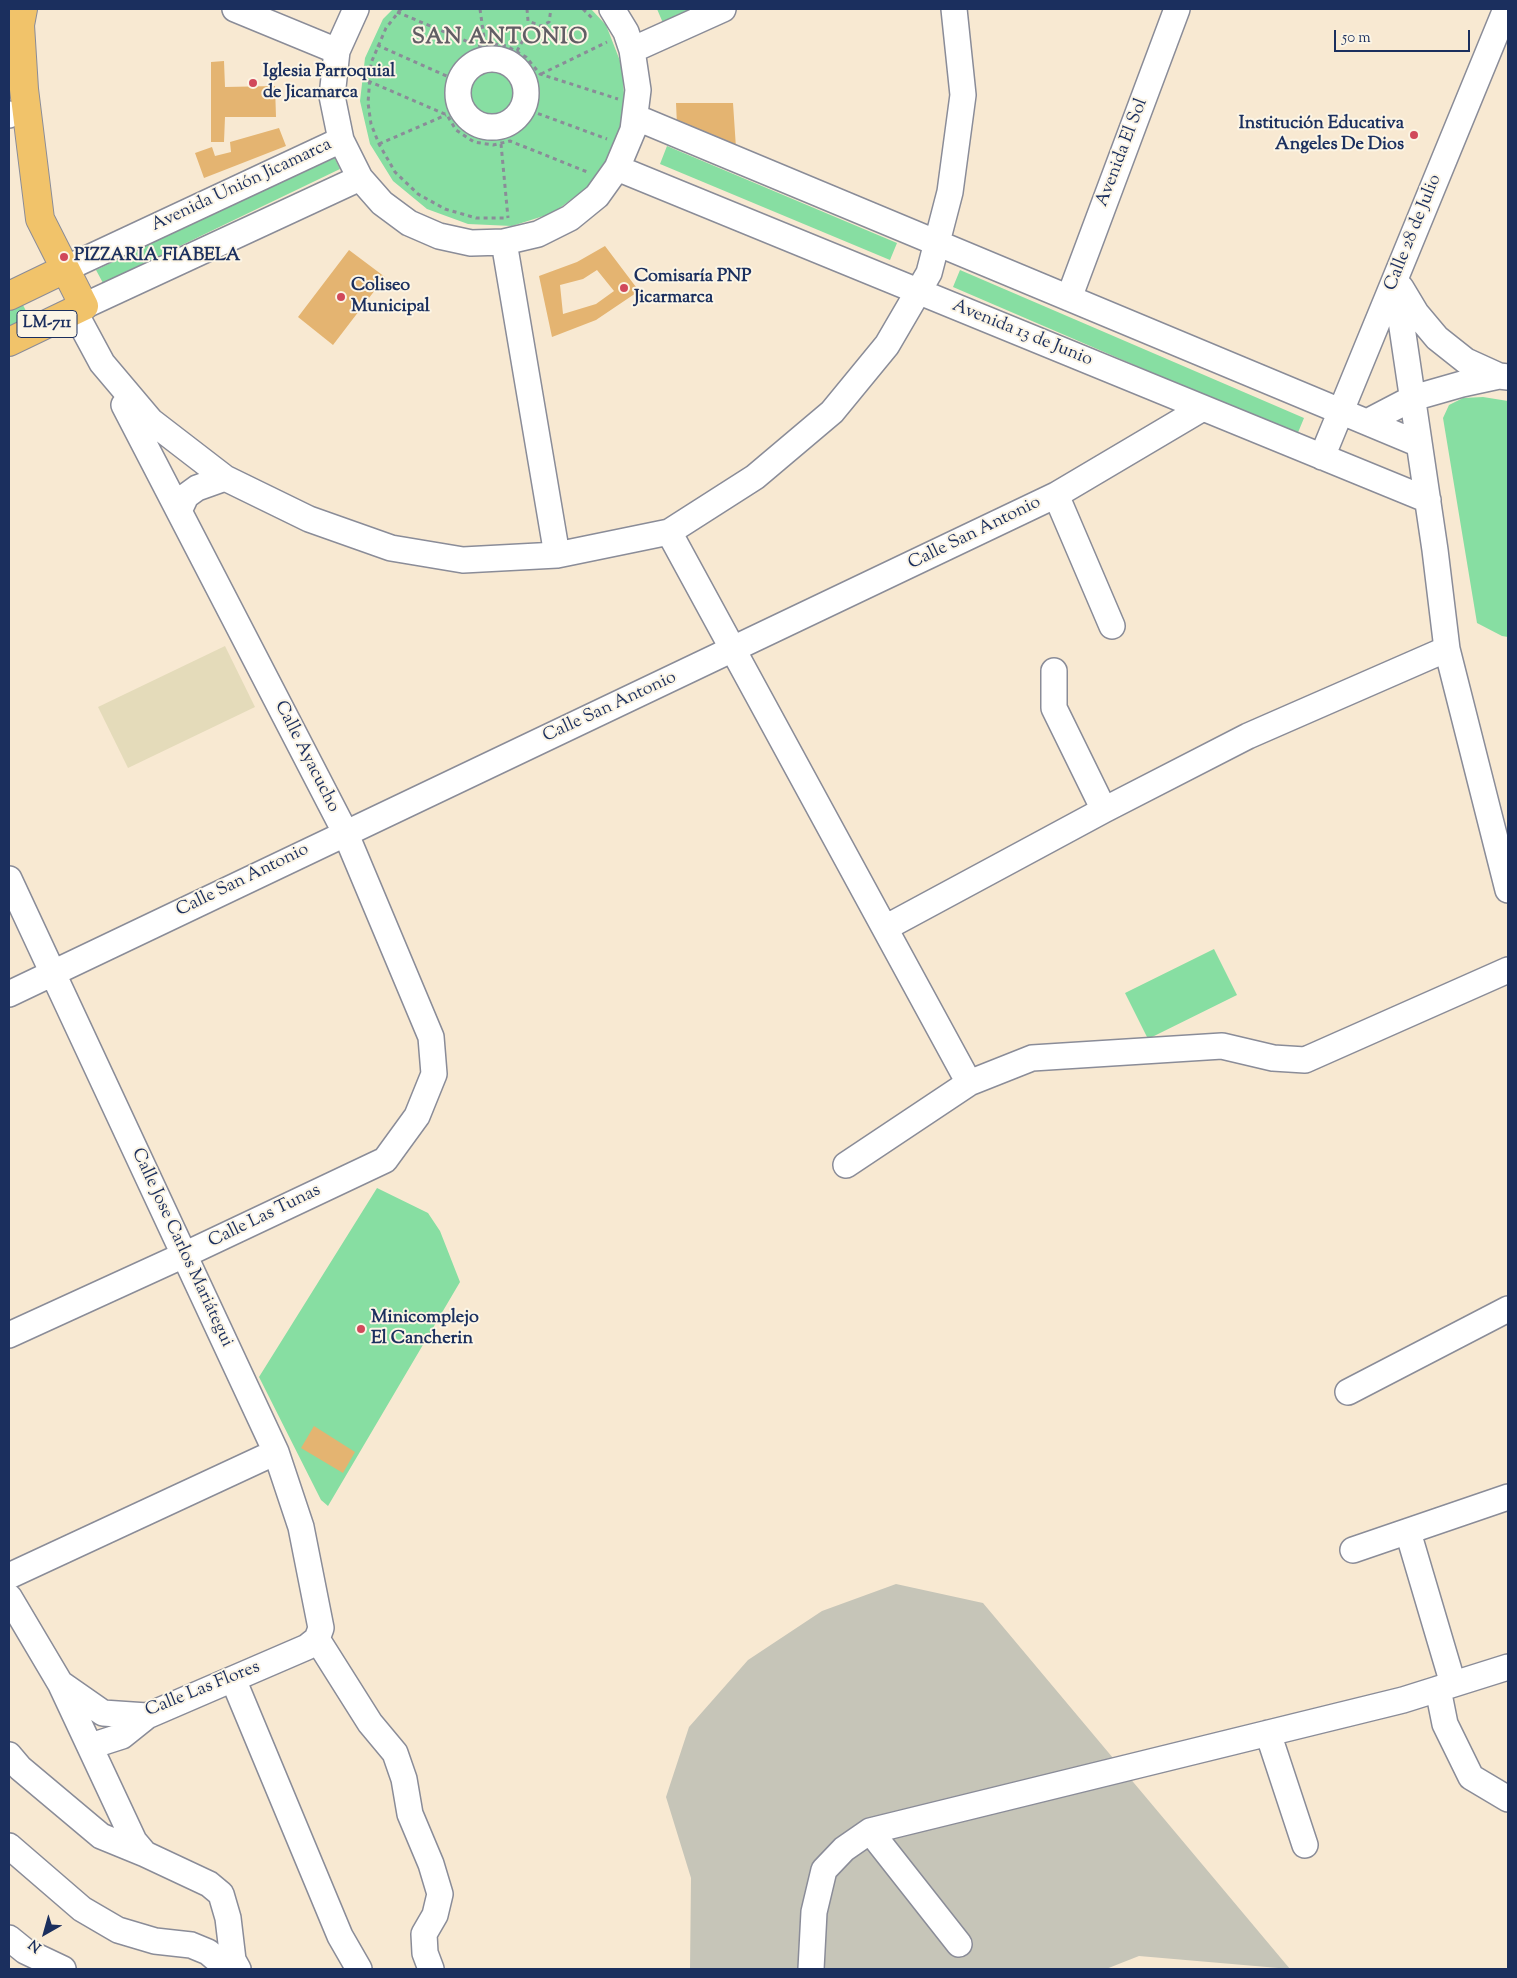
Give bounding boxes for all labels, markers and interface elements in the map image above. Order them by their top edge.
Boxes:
scale bar [1337,20,1473,52]
district label: SAN ANTONIO [410,26,590,52]
text: 50 m [1342,28,1371,49]
place label: Iglesia Parroquial de Jicamarca [263,62,395,104]
marker: Iglesia Parroquial de Jicamarca [247,77,259,89]
street label: Avenida El Sol [1092,96,1154,210]
place label: Institución Educativa Angeles De Dios [1239,114,1404,156]
marker: Institución Educativa Angeles De Dios [1408,129,1420,141]
street label: Avenida Unión Jicamarca [148,135,336,237]
street label: Calle 28 de Julio [1381,172,1447,294]
place label: PIZZARIA FIABELA [74,246,240,268]
marker: PIZZARIA FIABELA [58,251,70,263]
place label: Comisaría PNP Jicarmarca [634,267,751,310]
place label: Coliseo Municipal [351,276,430,318]
marker: Comisaría PNP Jicarmarca [618,282,630,294]
marker: Coliseo Municipal [335,291,347,303]
street label: Avenida 13 de Junio [949,296,1095,372]
road number: LM-711 [17,310,77,338]
street label: Calle San Antonio [905,493,1045,575]
street label: Calle San Antonio [540,668,680,748]
street label: Calle Ayacucho [269,698,343,816]
street label: Calle San Antonio [173,840,313,922]
street label: Calle Jose Carlos Mariátegui [125,1145,237,1351]
street label: Calle Las Tunas [205,1181,325,1253]
place label: Minicomplejo El Cancherin [371,1308,479,1350]
marker: Minicomplejo El Cancherin [355,1323,367,1335]
street label: Calle Las Flores [143,1657,263,1723]
north arrow [20,1908,70,1958]
text: N [25,1933,46,1956]

